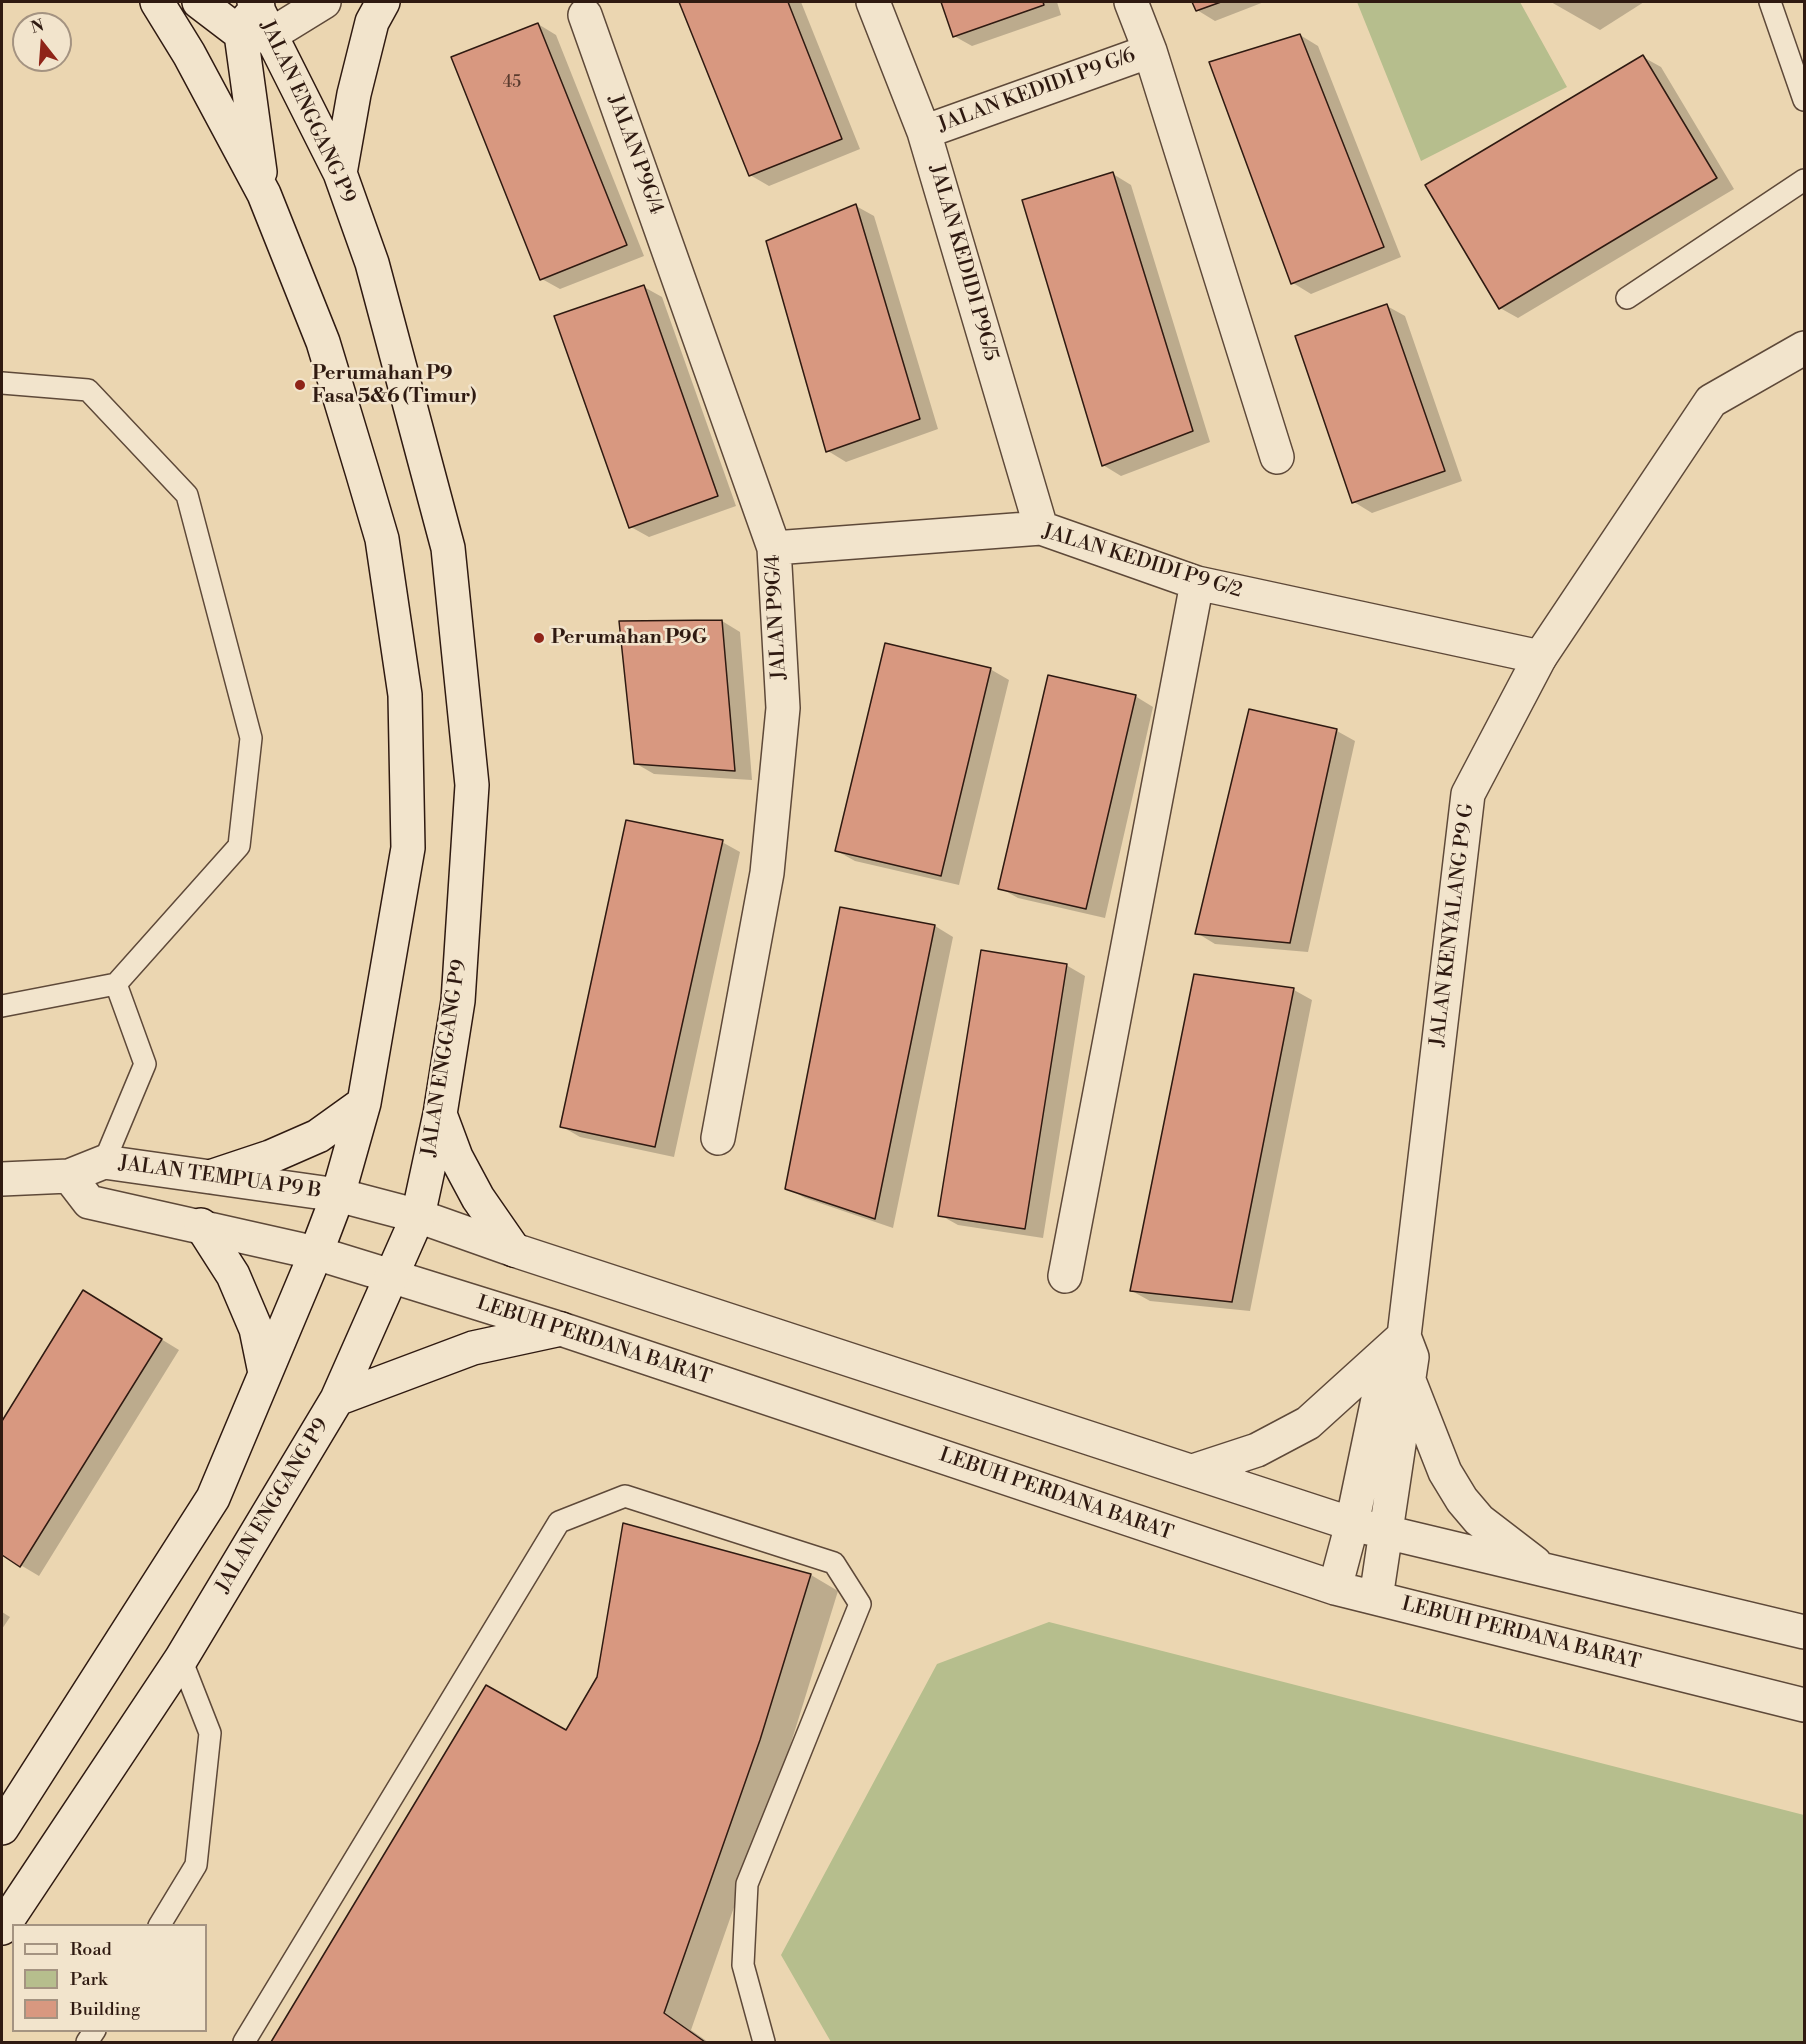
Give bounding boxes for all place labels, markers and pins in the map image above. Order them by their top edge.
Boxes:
place label: Perumahan P9 Fasa 5&6 (Timur) [312,362,476,409]
marker: Perumahan P9 Fasa 5&6 (Timur) [293,378,307,392]
place label: Perumahan P9G [551,626,707,650]
marker: Perumahan P9G [532,631,546,645]

